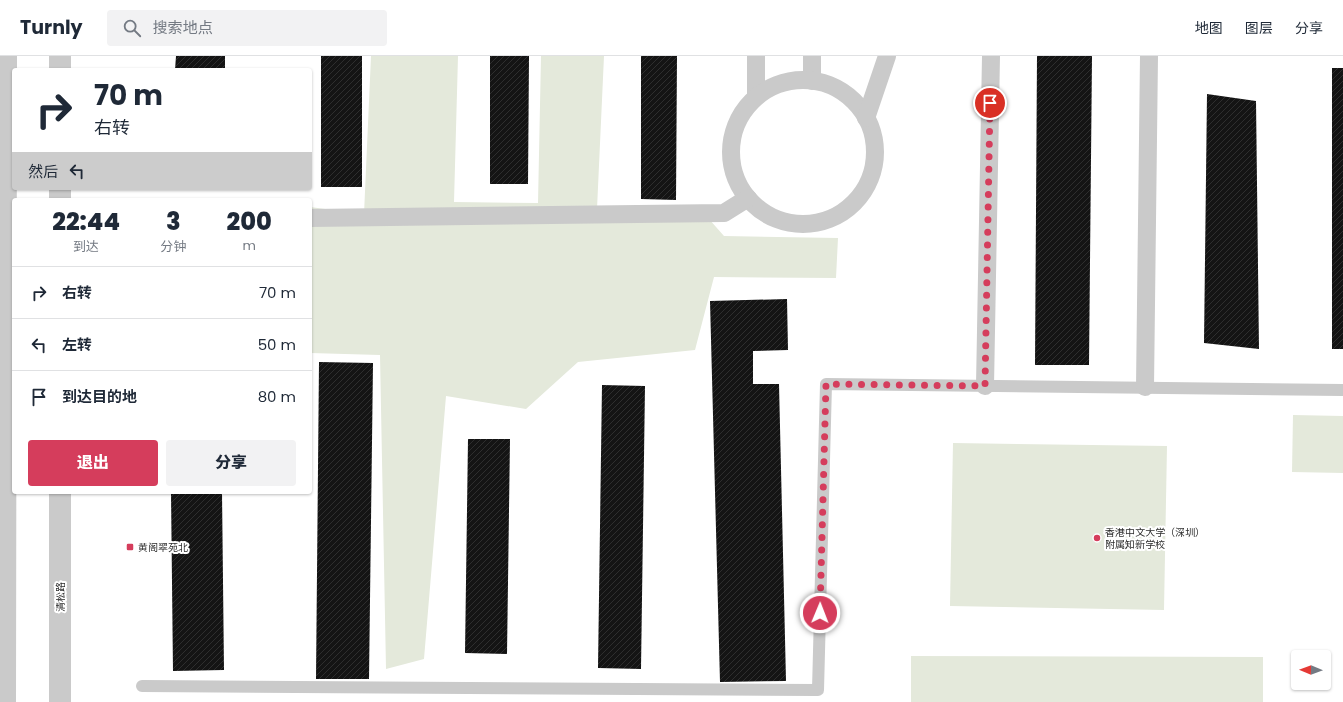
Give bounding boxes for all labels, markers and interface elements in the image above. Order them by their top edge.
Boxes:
search box [107,10,387,46]
text: Turnly [20,14,83,41]
icon: search [121,17,143,39]
text: 搜索地点 [153,17,213,38]
text: 地图 [1195,18,1223,38]
text: 图层 [1245,18,1273,38]
text: 分享 [1295,18,1323,38]
text: 70 m [94,76,163,115]
icon: right [28,84,80,136]
pin [973,86,1007,120]
icon: arrive [979,92,1001,114]
text: 右转 [94,115,130,140]
icon: left [66,160,88,182]
text: 然后 [28,161,58,182]
text: 22:44 [52,205,120,238]
text: 3 [166,205,181,238]
text: 200 [227,205,272,238]
text: m [242,236,256,255]
text: 到达 [73,237,99,256]
text: 分钟 [160,237,186,256]
icon: right [28,282,50,304]
text: 右转 [62,282,92,303]
text: 70 m [259,282,296,303]
icon: left [28,334,50,356]
text: 左转 [62,334,92,355]
text: 50 m [258,334,296,355]
icon: arrive [28,386,50,408]
text: 到达目的地 [62,386,137,407]
text: 80 m [258,386,296,407]
button: 退出 [28,440,158,486]
button: 分享 [166,440,296,486]
place label: 香港中文大学（深圳） 附属知新学校 [1105,525,1205,552]
marker: 香港中文大学（深圳） 附属知新学校 [1092,533,1102,543]
place label: 黄阁翠苑北 [138,540,188,555]
marker: 黄阁翠苑北 [125,542,135,552]
street label: 清松路 [53,582,68,612]
position arrow [799,592,841,634]
north arrow [1291,650,1331,690]
map controls [1291,650,1331,690]

